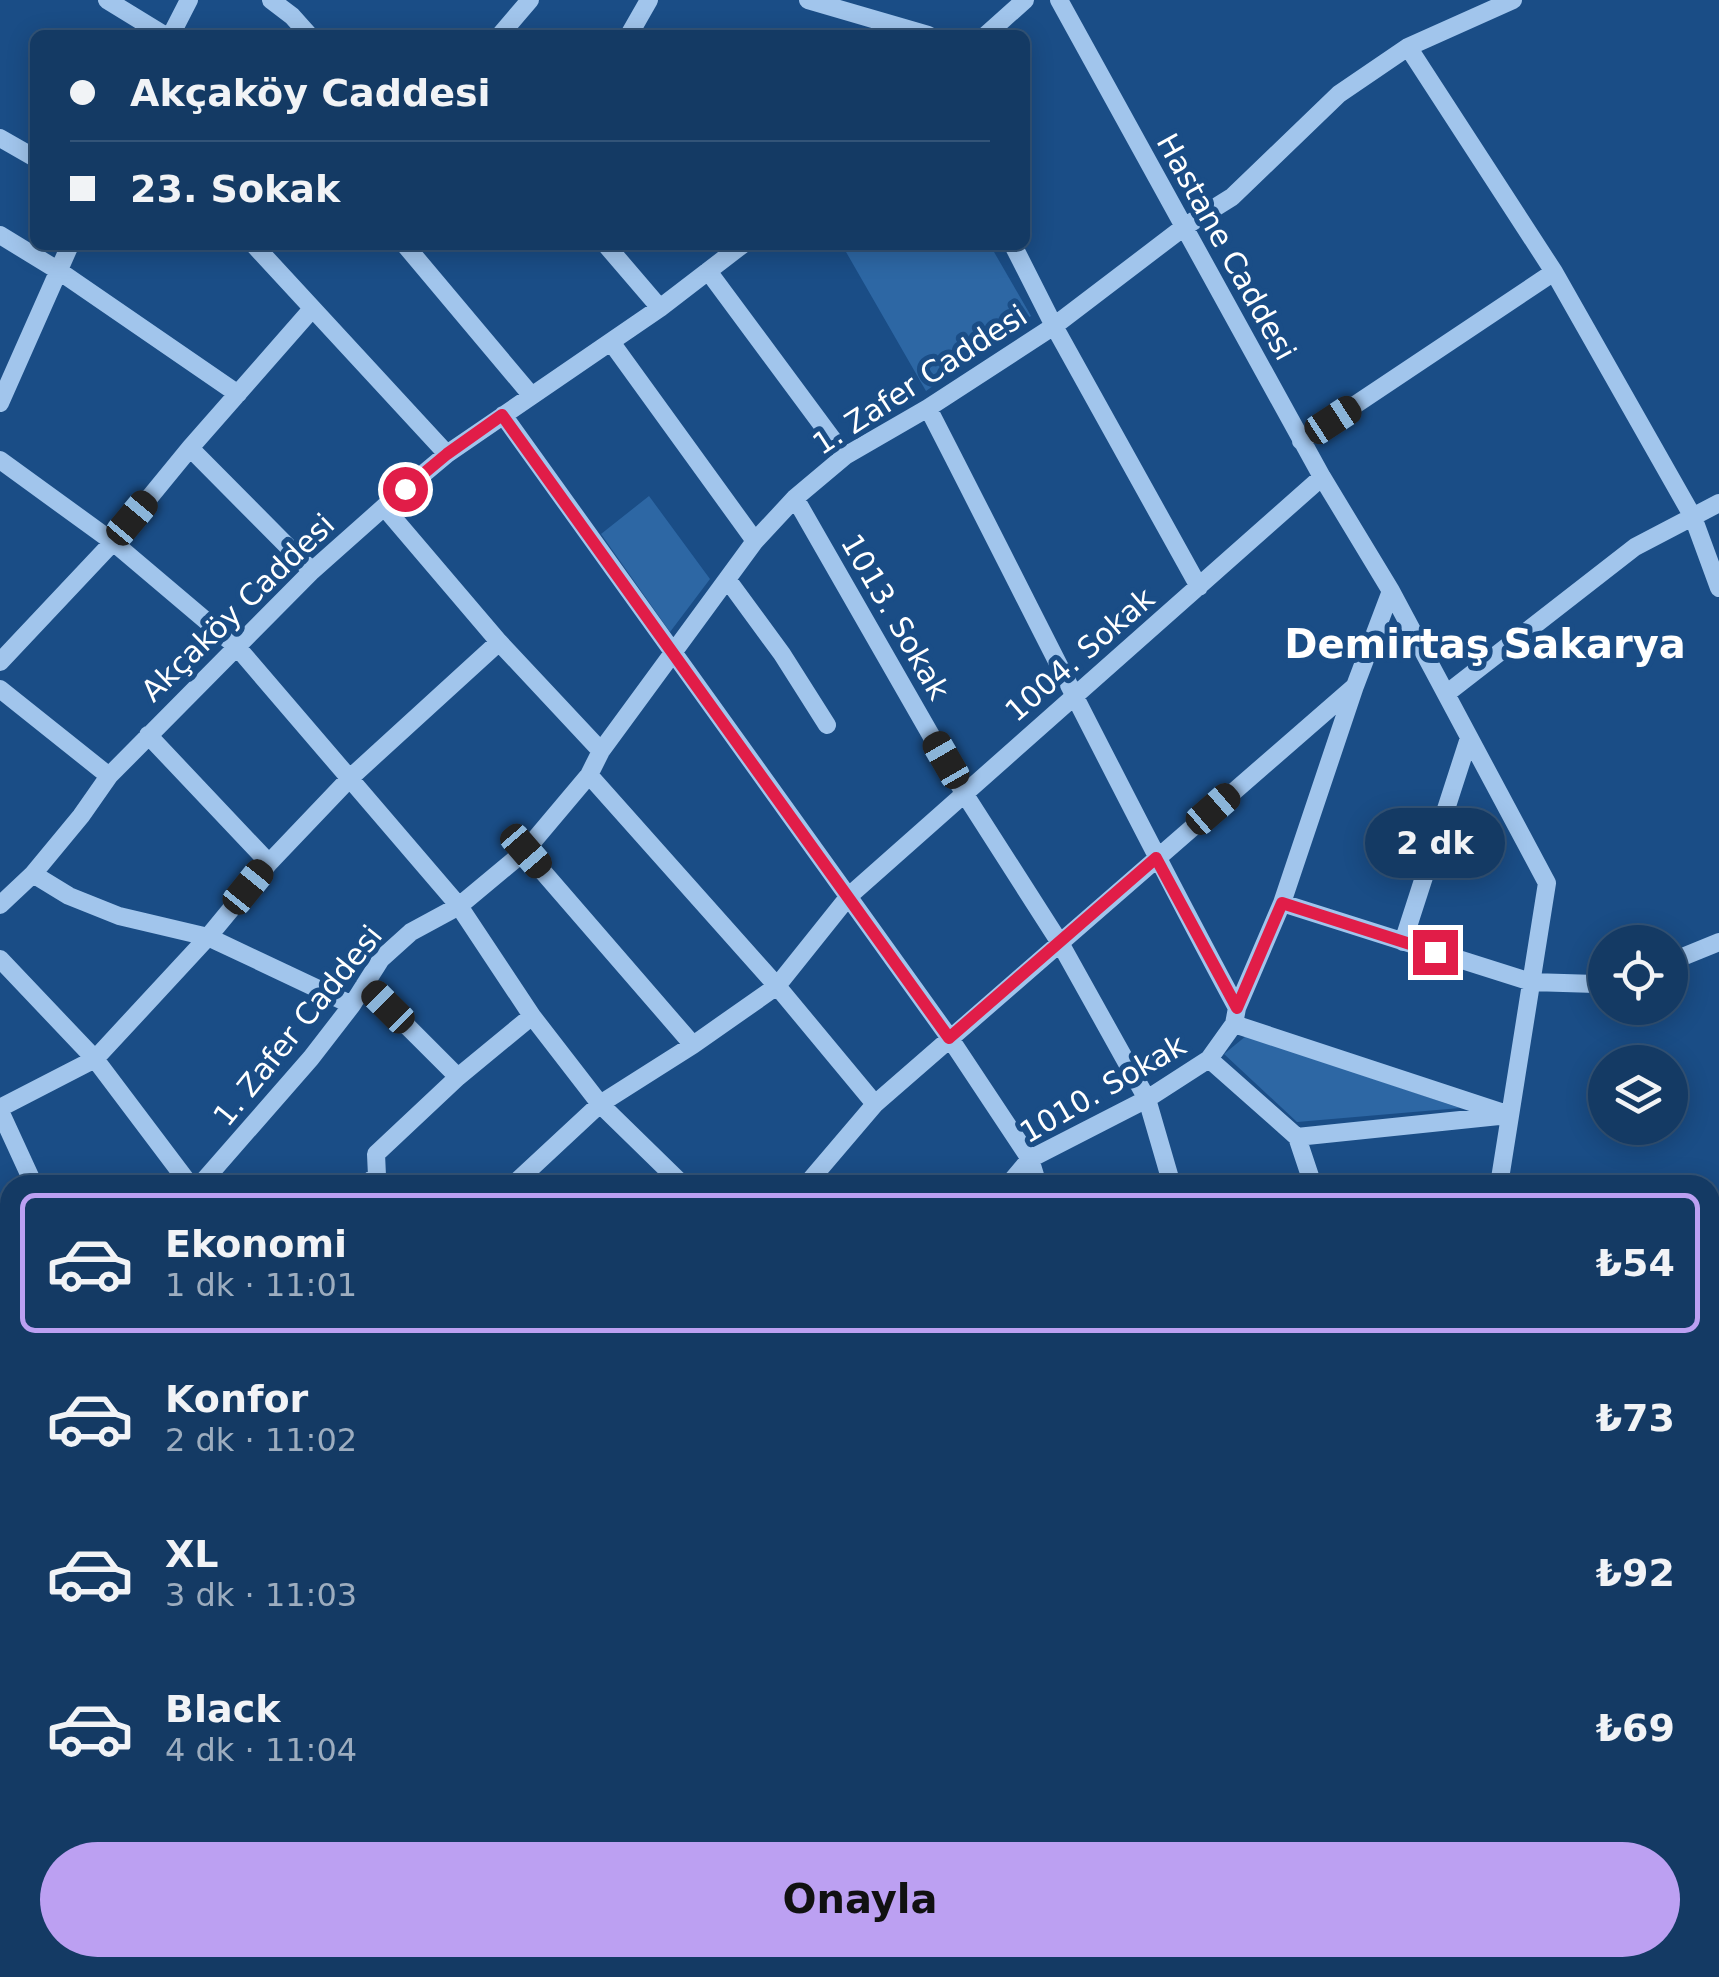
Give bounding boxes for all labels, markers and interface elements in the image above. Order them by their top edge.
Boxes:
text: Akçaköy Caddesi [130,71,491,115]
street label: Hastane Caddesi [1150,127,1303,366]
text: 23. Sokak [130,167,340,211]
street label: 1. Zafer Caddesi [806,297,1033,462]
car [1300,391,1366,449]
route start [383,467,428,512]
car [101,485,163,551]
street label: Akçaköy Caddesi [134,507,341,709]
street label: 1013. Sokak [834,528,957,706]
street label: 1004. Sokak [998,580,1162,729]
district label: Demirtaş Sakarya [1284,621,1686,667]
car [918,727,974,793]
car [1181,778,1245,840]
callout: 2 dk [1365,807,1505,877]
car [495,819,557,883]
text: 2 dk [1396,824,1474,862]
car [217,854,279,920]
street label: 1. Zafer Caddesi [206,918,389,1133]
map controls [1588,925,1688,1145]
button: locate [1588,925,1688,1025]
route end [1413,930,1458,975]
car [356,975,420,1039]
street label: 1010. Sokak [1014,1027,1192,1150]
button: layers [1588,1045,1688,1145]
icon: car [45,1218,135,1308]
text: Ekonomi [165,1222,347,1266]
text: ₺54 [1596,1241,1675,1285]
text: 1 dk · 11:01 [165,1266,357,1304]
icon: car [45,1373,135,1463]
text: Konfor [165,1377,308,1421]
text: ₺73 [1596,1396,1675,1440]
text: 2 dk · 11:02 [165,1421,357,1459]
icon: car [45,1528,135,1618]
text: XL [165,1532,219,1576]
text: ₺92 [1596,1551,1675,1595]
text: 3 dk · 11:03 [165,1576,357,1614]
icon: car [45,1683,135,1773]
text: Black [165,1687,280,1731]
text: ₺69 [1596,1706,1675,1750]
text: 4 dk · 11:04 [165,1731,357,1769]
button: Onayla [40,1842,1680,1957]

